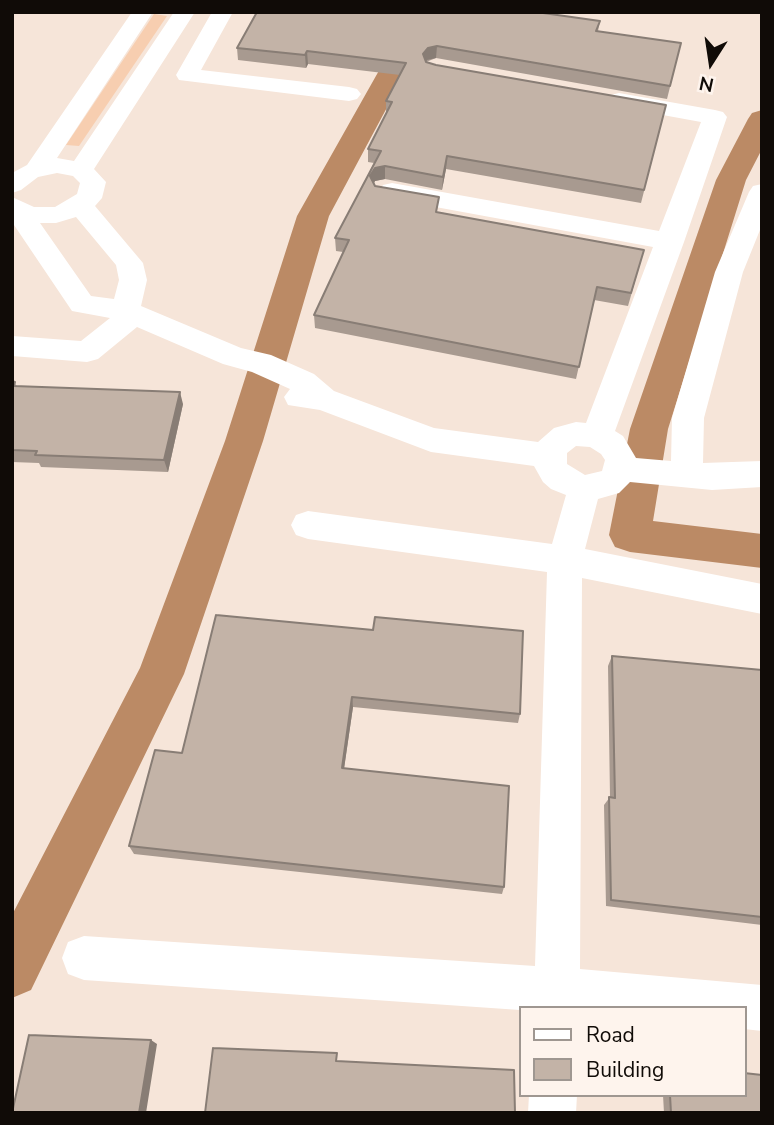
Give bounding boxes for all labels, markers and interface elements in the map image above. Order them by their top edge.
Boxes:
north arrow [676,28,746,98]
text: N [697,69,716,98]
legend [518,1006,746,1097]
text: Road [586,1021,635,1049]
text: Building [586,1056,664,1084]

